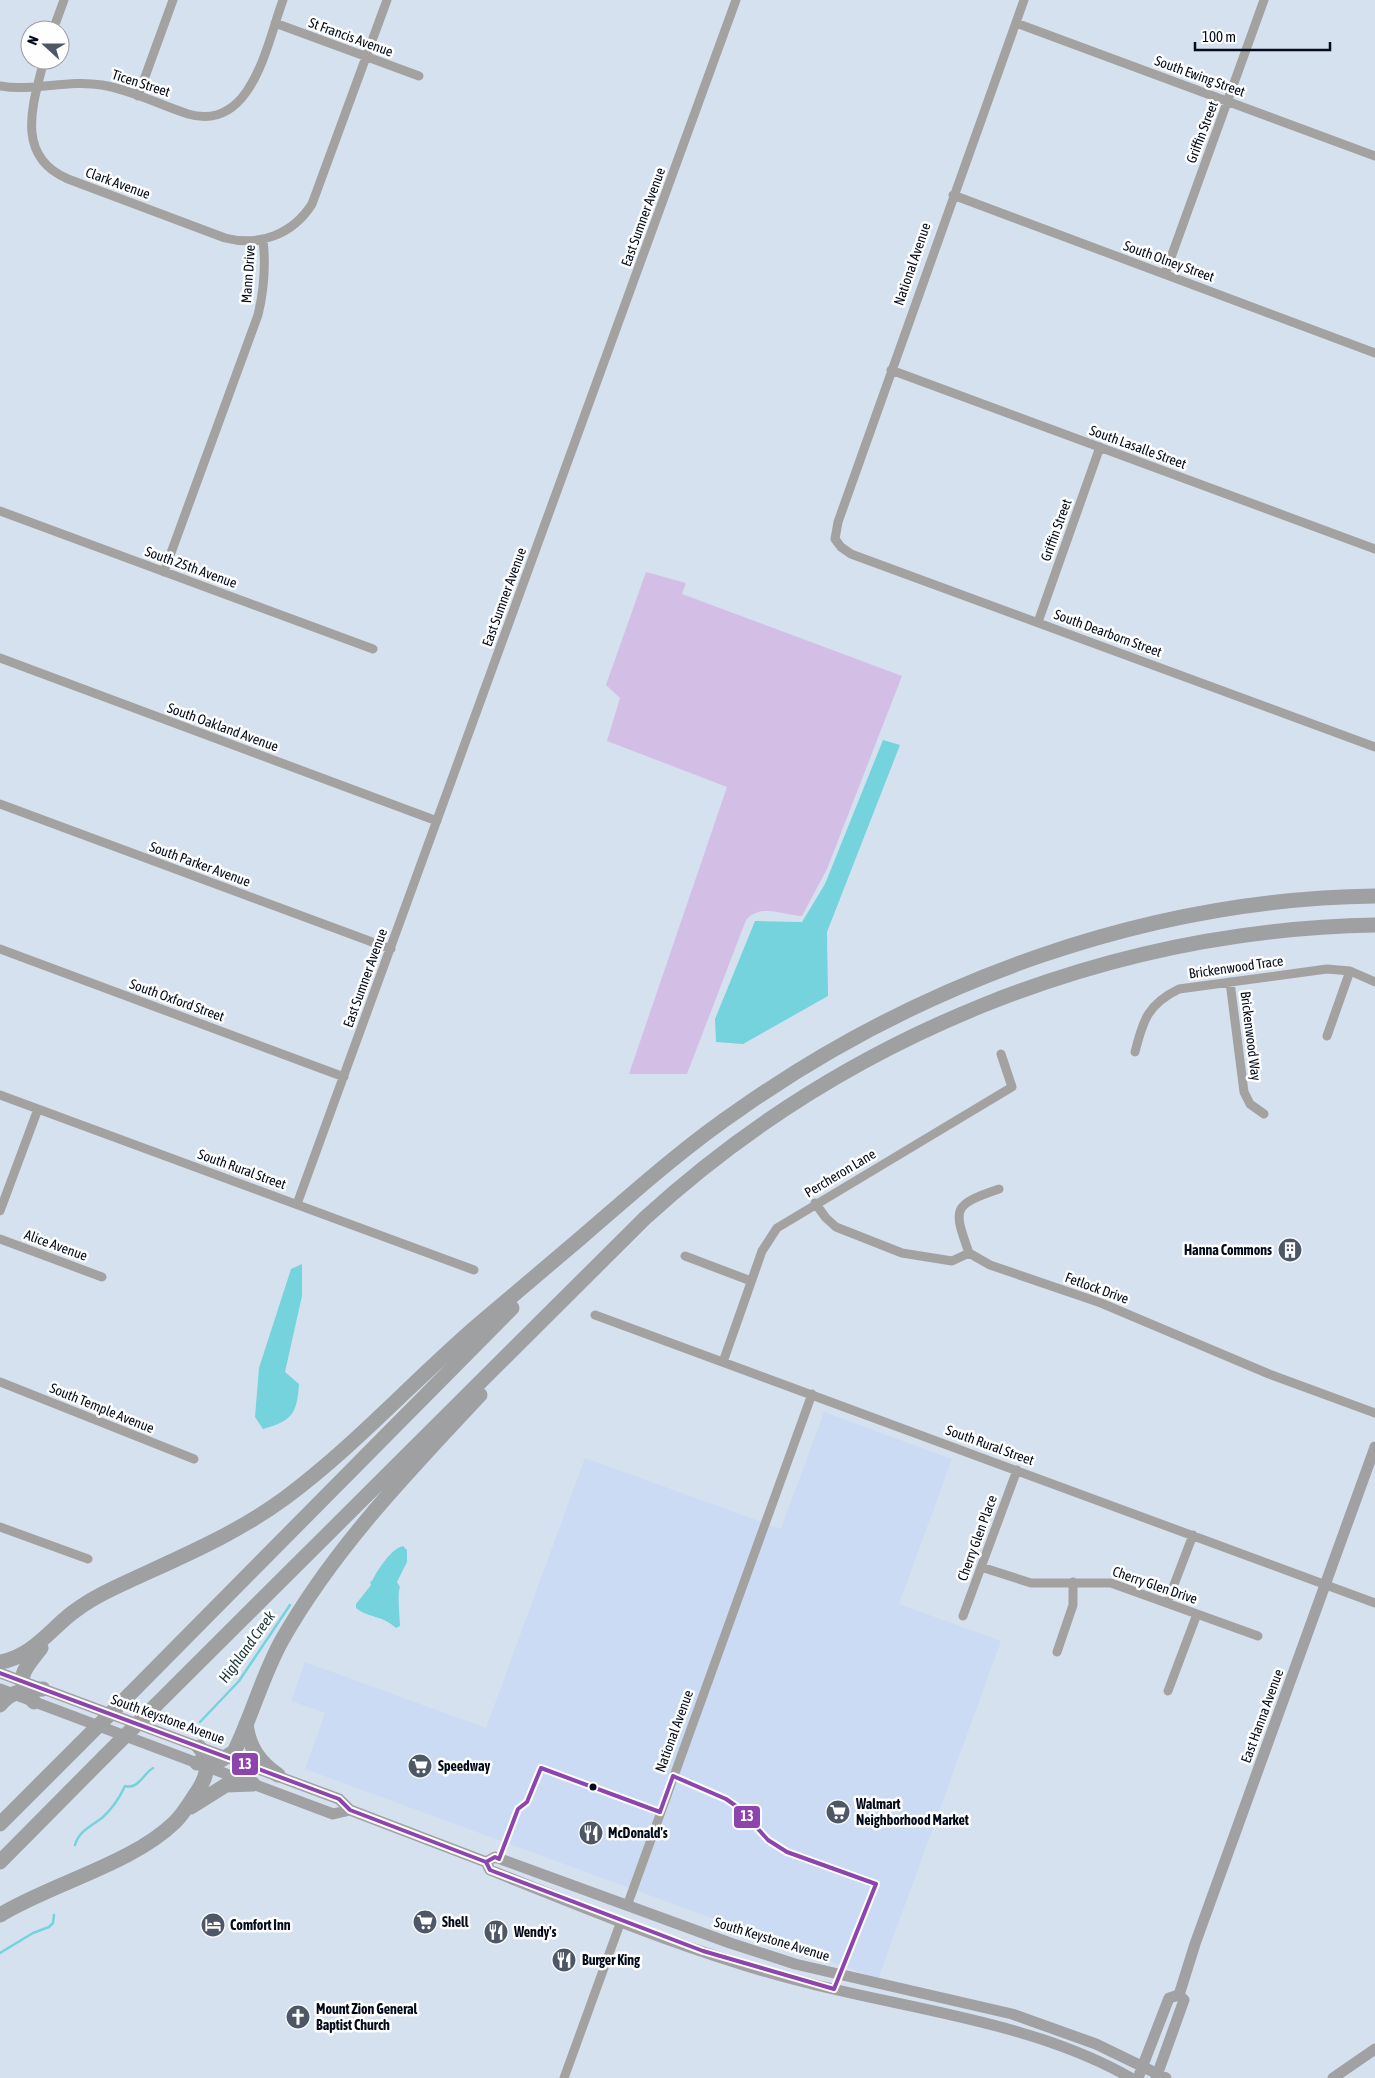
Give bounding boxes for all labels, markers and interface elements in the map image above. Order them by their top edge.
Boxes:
street label: St Francis Avenue [307,14,395,60]
north arrow [20,20,70,70]
scale bar [1195,20,1330,52]
text: 100 m [1202,28,1236,45]
text: N [24,34,42,47]
street label: South Ewing Street [1153,52,1247,100]
street label: Ticen Street [110,66,172,100]
street label: Griffin Street [1183,99,1221,165]
street label: Clark Avenue [84,164,152,202]
street label: East Sumner Avenue [618,165,668,269]
street label: National Avenue [890,221,934,307]
street label: South Olney Street [1122,237,1216,285]
street label: Mann Drive [238,244,258,304]
street label: South Lasalle Street [1088,422,1188,472]
street label: Griffin Street [1037,497,1075,563]
street label: South 25th Avenue [143,543,239,591]
street label: East Sumner Avenue [479,545,529,649]
street label: South Dearborn Street [1052,606,1164,660]
street label: South Oakland Avenue [165,699,281,755]
street label: South Parker Avenue [147,838,253,890]
street label: East Sumner Avenue [340,926,390,1030]
street label: Brickenwood Trace [1188,952,1284,982]
street label: South Oxford Street [127,975,227,1025]
street label: Brickenwood Way [1238,990,1264,1082]
street label: South Rural Street [196,1146,288,1192]
street label: Percheron Lane [802,1146,878,1200]
street label: Alice Avenue [22,1226,90,1264]
building icon: Hanna Commons [1277,1237,1303,1263]
place label: Hanna Commons [1184,1242,1272,1258]
street label: Fetlock Drive [1063,1269,1131,1307]
street label: South Temple Avenue [48,1380,156,1436]
street label: South Rural Street [944,1422,1036,1468]
street label: Cherry Glen Place [954,1493,1000,1583]
street label: Cherry Glen Drive [1110,1563,1200,1607]
water label: Highland Creek [215,1607,278,1686]
street label: East Hanna Avenue [1238,1667,1286,1765]
street label: National Avenue [652,1688,696,1774]
street label: South Keystone Avenue [109,1691,227,1747]
line badge: 13 [231,1752,259,1776]
supermarket icon: Speedway [407,1753,433,1779]
text: 13 [238,1756,252,1772]
place label: Speedway [438,1758,490,1774]
unlabelled marker [588,1782,598,1792]
place label: Walmart Neighborhood Market [855,1796,969,1828]
supermarket icon: Walmart Neighborhood Market [825,1799,851,1825]
line badge: 13 [733,1805,761,1829]
text: 13 [740,1808,754,1824]
restaurant icon: McDonald's [578,1820,604,1846]
place label: McDonald's [608,1825,668,1841]
supermarket icon: Shell [412,1909,438,1935]
hotel icon: Comfort Inn [200,1912,226,1938]
place label: Shell [442,1914,469,1930]
street label: South Keystone Avenue [712,1914,832,1964]
place label: Comfort Inn [230,1917,291,1933]
restaurant icon: Wendy's [483,1919,509,1945]
place label: Wendy's [513,1924,557,1940]
restaurant icon: Burger King [551,1947,577,1973]
place label: Burger King [582,1952,641,1968]
place label: Mount Zion General Baptist Church [316,2001,418,2033]
church icon: Mount Zion General Baptist Church [285,2004,311,2030]

